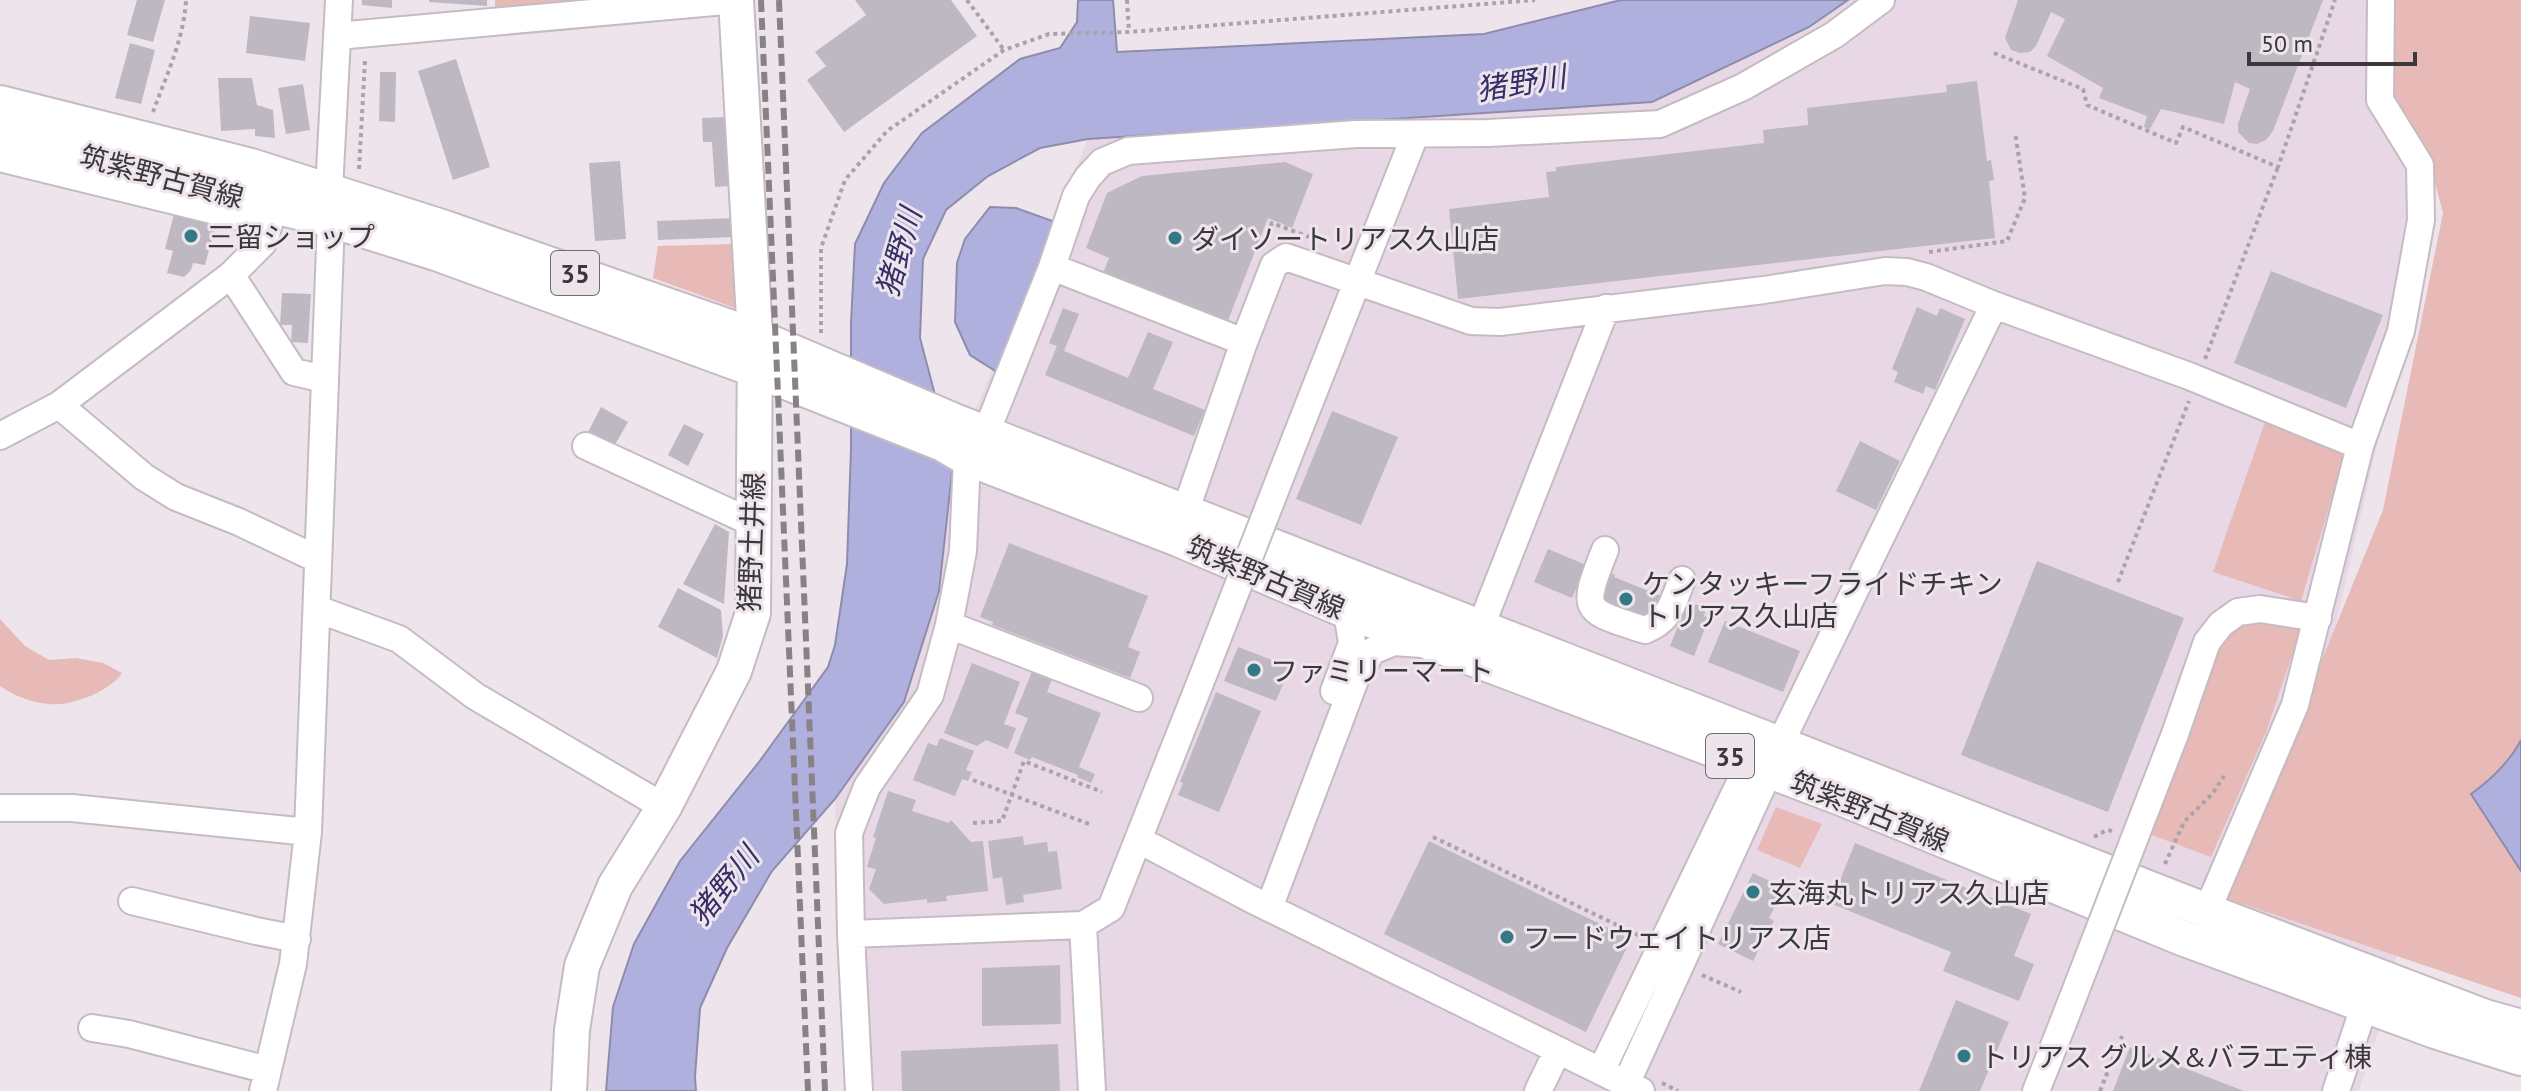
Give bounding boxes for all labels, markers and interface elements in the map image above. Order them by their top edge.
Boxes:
scale bar [2249,16,2415,66]
text: 50 m [2261,28,2313,59]
water label: 猪野川 [1474,55,1571,108]
street label: 筑紫野古賀線 [76,136,248,216]
water label: 猪野川 [867,200,930,301]
place label: 三留ショップ [207,218,375,255]
place label: ダイソートリアス久山店 [1191,220,1499,257]
marker: 三留ショップ [182,227,200,245]
marker: ダイソートリアス久山店 [1166,229,1184,247]
road number: 35 [551,251,599,295]
street label: 猪野土井線 [730,471,772,613]
street label: 筑紫野古賀線 [1181,527,1351,627]
place label: ケンタッキーフライドチキン トリアス久山店 [1642,565,2003,634]
marker: ケンタッキーフライドチキン トリアス久山店 [1617,590,1635,608]
place label: ファミリーマート [1270,652,1494,689]
marker: ファミリーマート [1245,661,1263,679]
road number: 35 [1706,734,1754,778]
street label: 筑紫野古賀線 [1785,762,1955,860]
water label: 猪野川 [680,835,768,932]
place label: 玄海丸トリアス久山店 [1769,874,2049,911]
marker: 玄海丸トリアス久山店 [1744,883,1762,901]
place label: フードウェイトリアス店 [1523,919,1831,956]
marker: フードウェイトリアス店 [1498,928,1516,946]
place label: トリアス グルメ&バラエティ棟 [1980,1038,2373,1075]
marker: トリアス グルメ&バラエティ棟 [1955,1047,1973,1065]

